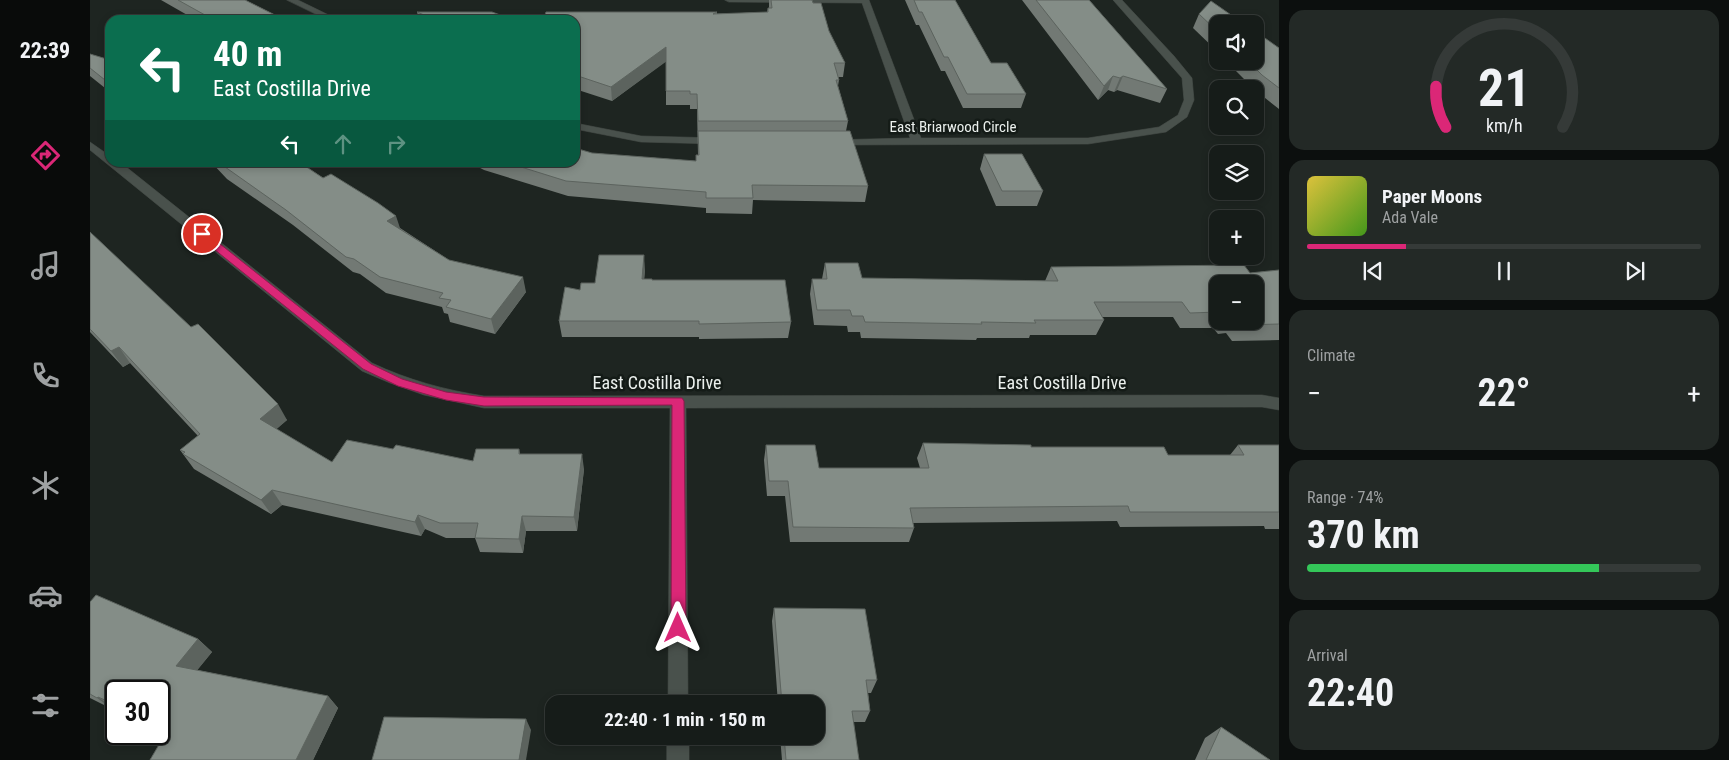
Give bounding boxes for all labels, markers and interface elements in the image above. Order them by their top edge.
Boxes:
map controls [1209,15,1264,330]
button: sound [1209,15,1264,70]
text: 40 m [213,34,282,75]
icon: left [130,35,195,100]
text: 22:39 [20,38,70,63]
text: 21 [1478,58,1530,119]
text: East Costilla Drive [213,76,371,101]
button: search [1209,80,1264,135]
text: km/h [1486,115,1522,136]
street label: East Briarwood Circle [890,118,1016,136]
icon: left [276,130,304,158]
icon: ahead [329,130,357,158]
icon: right [382,130,410,158]
icon: directions [28,138,63,173]
button: layers [1209,145,1264,200]
text: Paper Moons [1382,185,1482,208]
text: Ada Vale [1382,208,1438,227]
button: + [1209,210,1264,265]
pin [181,213,223,255]
icon: arrive [188,220,216,248]
icon: music [28,248,63,283]
icon: previous [1359,257,1387,285]
icon: pause [1490,257,1518,285]
icon: next [1621,257,1649,285]
button: − [1209,275,1264,330]
text: Climate [1307,346,1355,365]
icon: phone [28,358,63,393]
text: 22° [1477,371,1531,415]
street label: East Costilla Drive [592,372,722,393]
street label: East Costilla Drive [997,372,1127,393]
text: − [1307,377,1321,410]
text: + [1687,377,1701,410]
icon: climate [28,468,63,503]
text: Range · 74% [1307,488,1383,507]
text: 370 km [1307,513,1420,557]
icon: car [28,578,63,613]
position arrow [651,601,703,653]
text: Arrival [1307,646,1348,665]
text: 22:40 [1307,671,1394,715]
speed limit sign: 30 [105,680,170,745]
icon: filters [28,688,63,723]
text: 22:40 · 1 min · 150 m [604,708,766,731]

